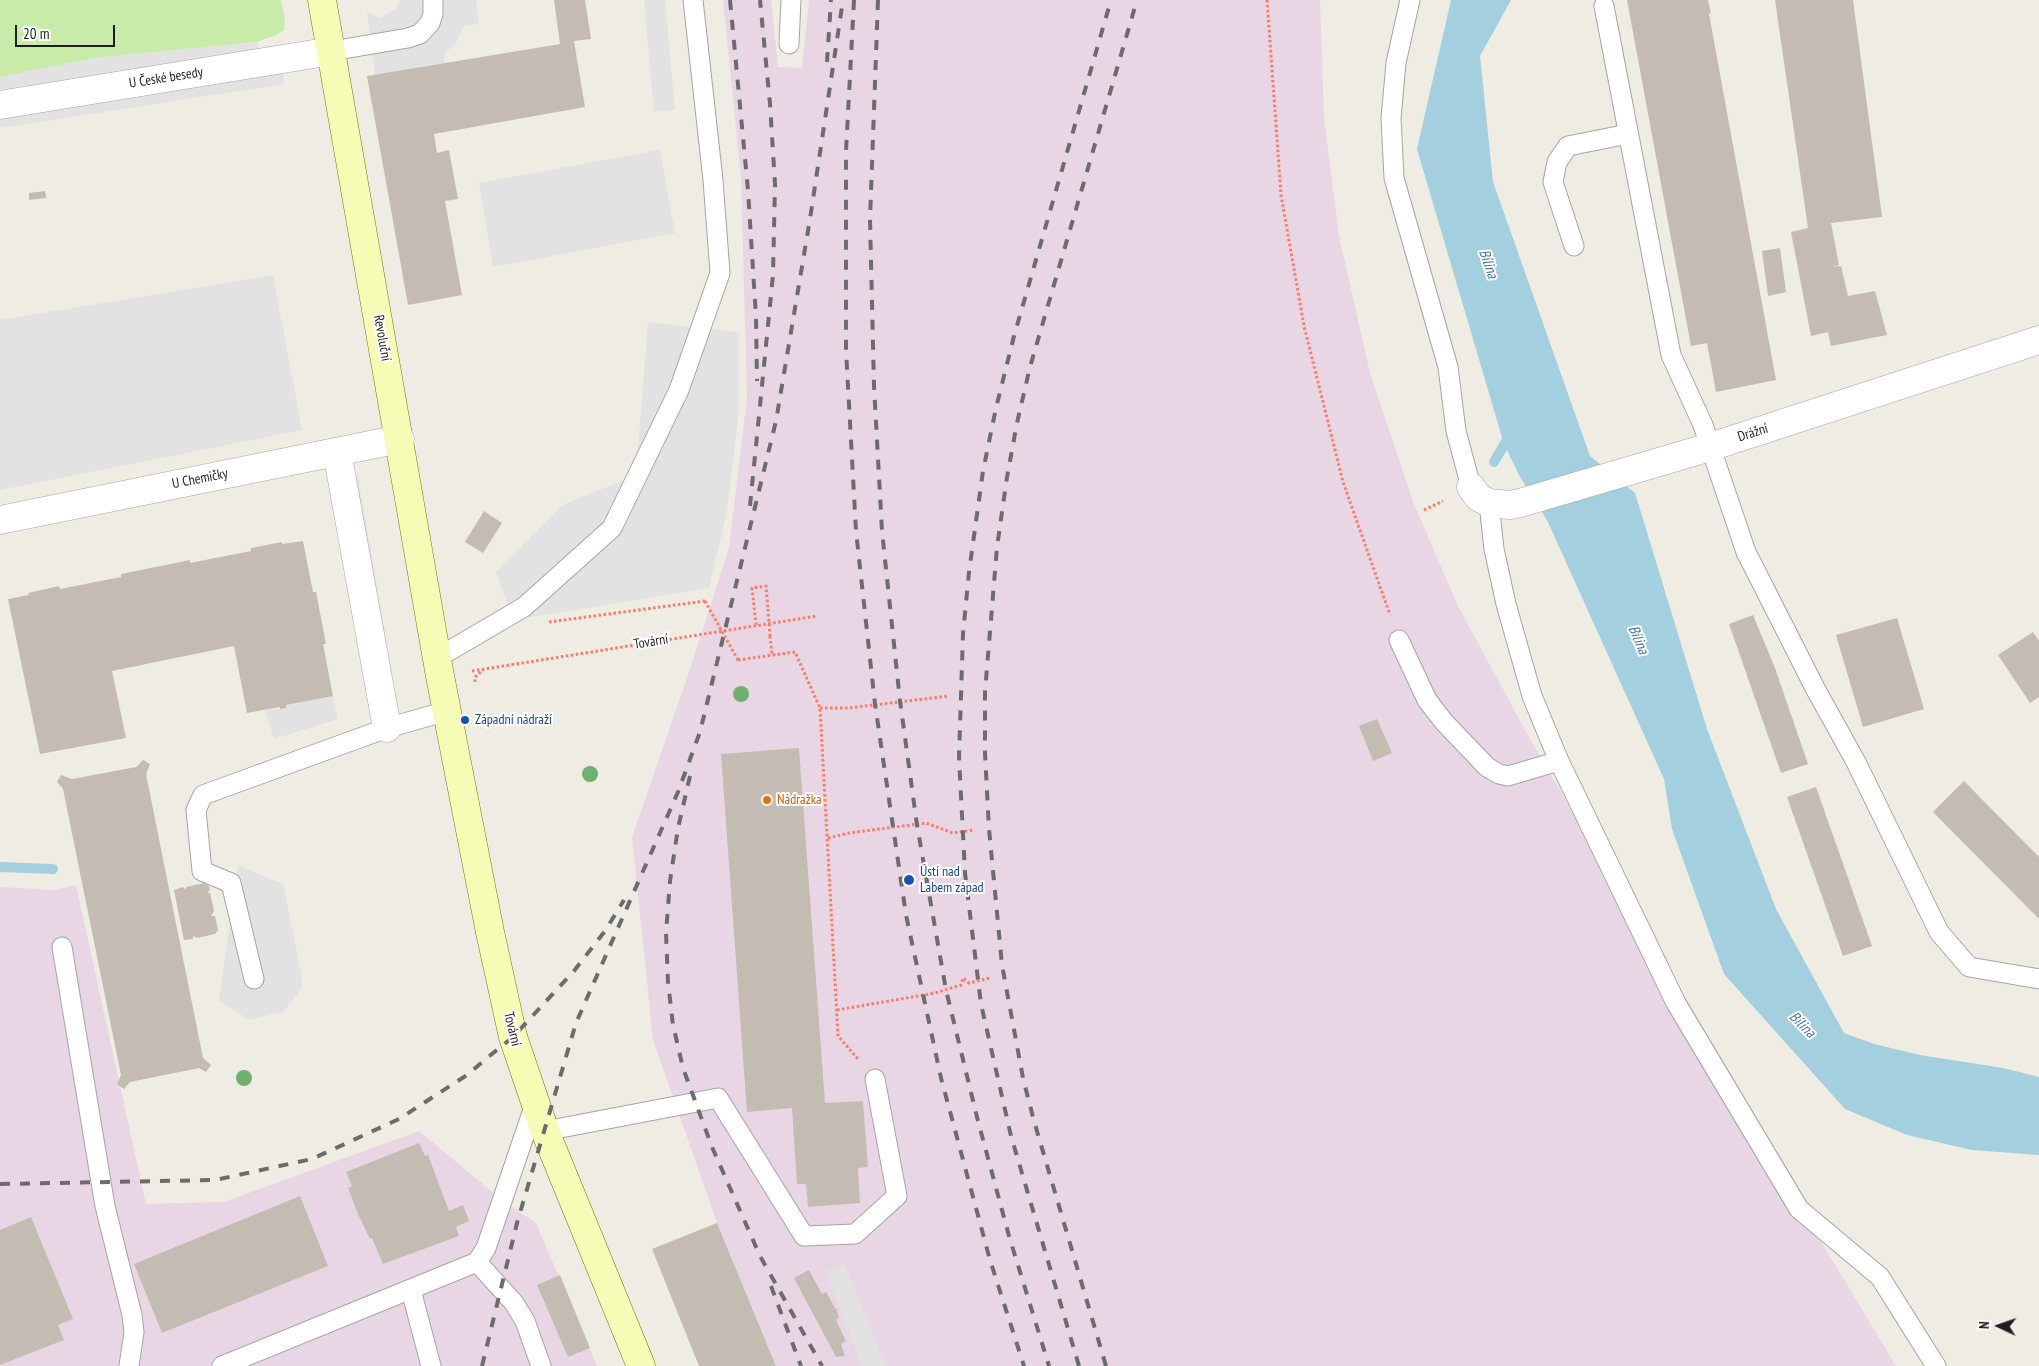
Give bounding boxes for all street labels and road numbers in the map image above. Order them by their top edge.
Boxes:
street label: U České besedy [128,64,204,92]
street label: Revoluční [370,314,394,362]
street label: Drážní [1736,420,1770,446]
street label: U Chemičky [171,465,229,493]
street label: Tovární [633,631,669,653]
street label: Tovární [500,1010,524,1048]

